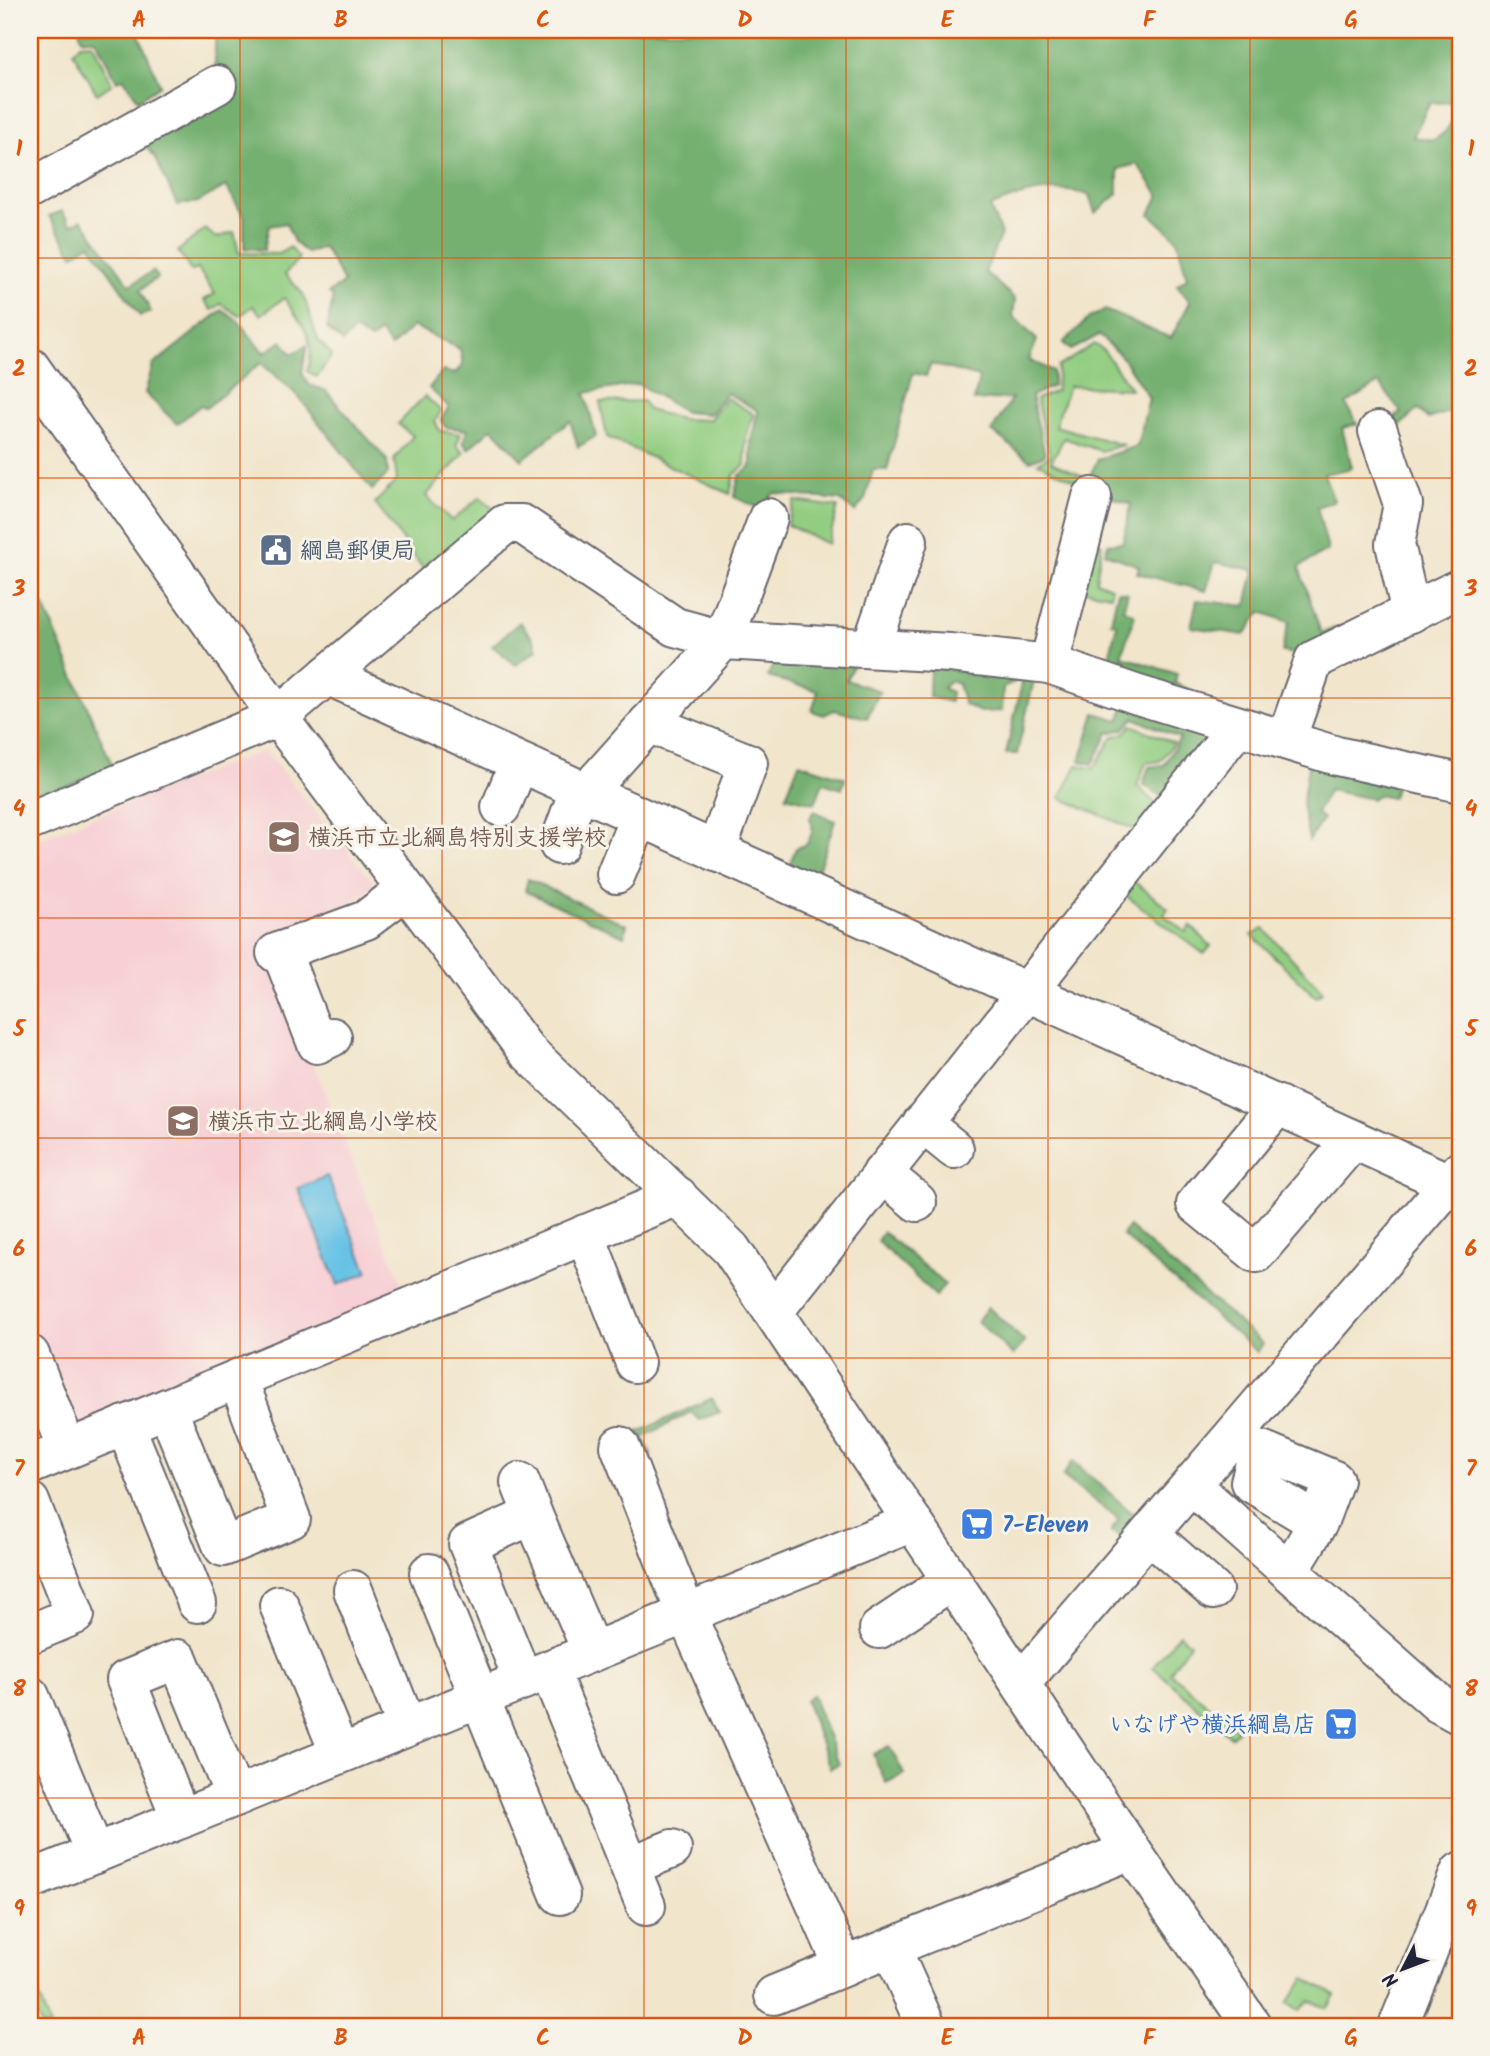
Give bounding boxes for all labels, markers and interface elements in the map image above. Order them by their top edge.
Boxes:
text: A [132,3,146,39]
text: B [334,3,348,39]
text: C [536,3,550,39]
text: D [737,3,753,39]
text: E [941,3,955,39]
text: F [1143,3,1157,39]
text: G [1344,3,1358,39]
text: 1 [16,132,23,168]
text: 1 [1468,132,1475,168]
text: 2 [12,352,26,388]
text: 2 [1464,352,1478,388]
public building icon: 綱島郵便局 [257,531,295,569]
place label: 綱島郵便局 [300,534,415,570]
text: 3 [12,572,26,608]
text: 3 [1464,572,1478,608]
text: 4 [13,792,26,828]
text: 4 [1465,792,1478,828]
school or university icon: 横浜市立北綱島特別支援学校 [265,818,303,856]
place label: 横浜市立北綱島特別支援学校 [308,821,607,857]
text: 5 [12,1012,27,1048]
text: 5 [1464,1012,1479,1048]
school or university icon: 横浜市立北綱島小学校 [164,1102,202,1140]
place label: 横浜市立北綱島小学校 [208,1105,438,1141]
text: 6 [13,1232,25,1268]
text: 6 [1465,1232,1477,1268]
text: 7 [14,1452,26,1488]
text: 7 [1466,1452,1478,1488]
supermarket icon: 7-Eleven [958,1505,996,1543]
place label: 7-Eleven [1002,1508,1089,1544]
text: 8 [12,1672,26,1708]
text: 8 [1464,1672,1478,1708]
supermarket icon: いなげや横浜綱島店 [1322,1705,1360,1743]
place label: いなげや横浜綱島店 [1109,1708,1316,1744]
text: 9 [13,1892,25,1928]
text: 9 [1465,1892,1477,1928]
north arrow [1368,1934,1438,2004]
text: N [1377,1965,1407,1994]
text: A [132,2021,146,2056]
text: B [334,2021,348,2056]
text: C [536,2021,550,2056]
text: D [737,2021,753,2056]
text: E [941,2021,955,2056]
text: F [1143,2021,1157,2056]
text: G [1344,2021,1358,2056]

